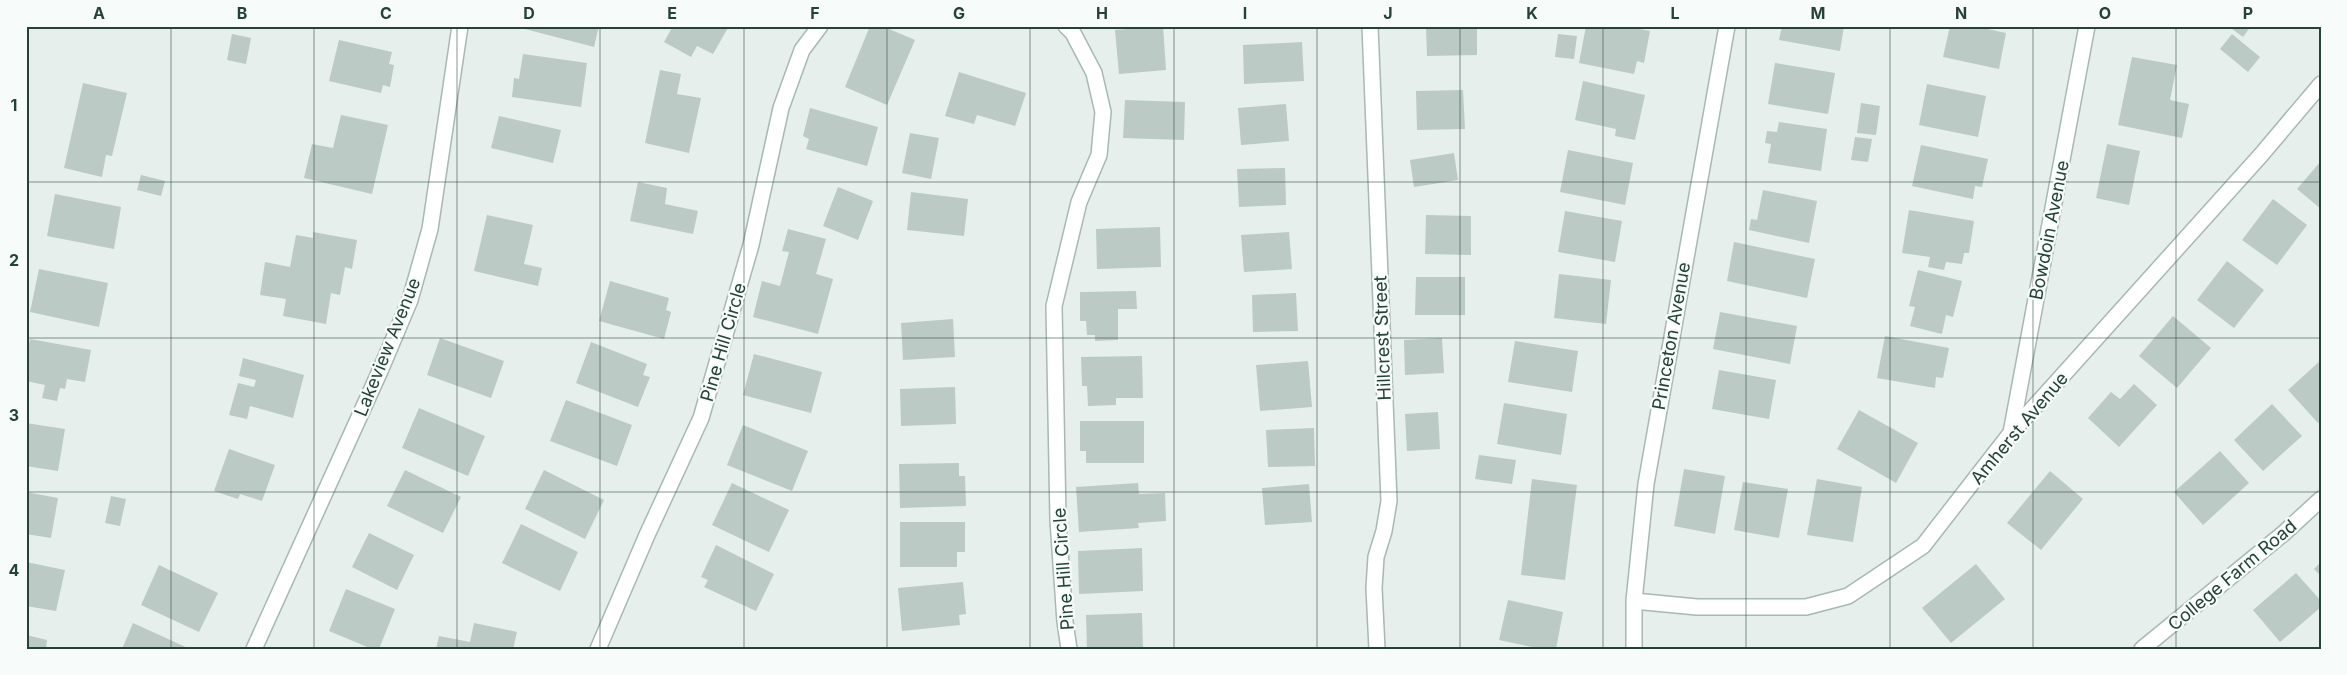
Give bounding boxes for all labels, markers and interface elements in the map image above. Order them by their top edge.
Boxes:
text: A [93,3,105,23]
text: B [237,3,247,23]
text: C [380,3,392,23]
text: D [523,3,535,23]
text: E [667,3,677,23]
text: F [810,3,820,23]
text: G [953,3,965,23]
text: H [1096,3,1108,23]
text: I [1243,3,1247,23]
text: J [1383,3,1393,23]
text: K [1526,3,1538,23]
text: L [1670,3,1680,23]
text: M [1811,3,1825,23]
text: N [1955,3,1967,23]
text: O [2099,3,2111,23]
text: P [2243,3,2253,23]
text: 1 [11,95,17,115]
street label: Bowdoin Avenue [2025,158,2073,302]
text: 2 [9,250,19,270]
street label: Princeton Avenue [1648,260,1694,412]
street label: Lakeview Avenue [350,275,424,419]
street label: Hillcrest Street [1369,275,1395,401]
street label: Pine Hill Circle [696,280,750,404]
street label: Amherst Avenue [1966,368,2072,488]
text: 3 [9,405,19,425]
street label: Pine Hill Circle [1048,507,1078,631]
street label: College Farm Road [2163,515,2301,635]
text: 4 [9,560,20,580]

